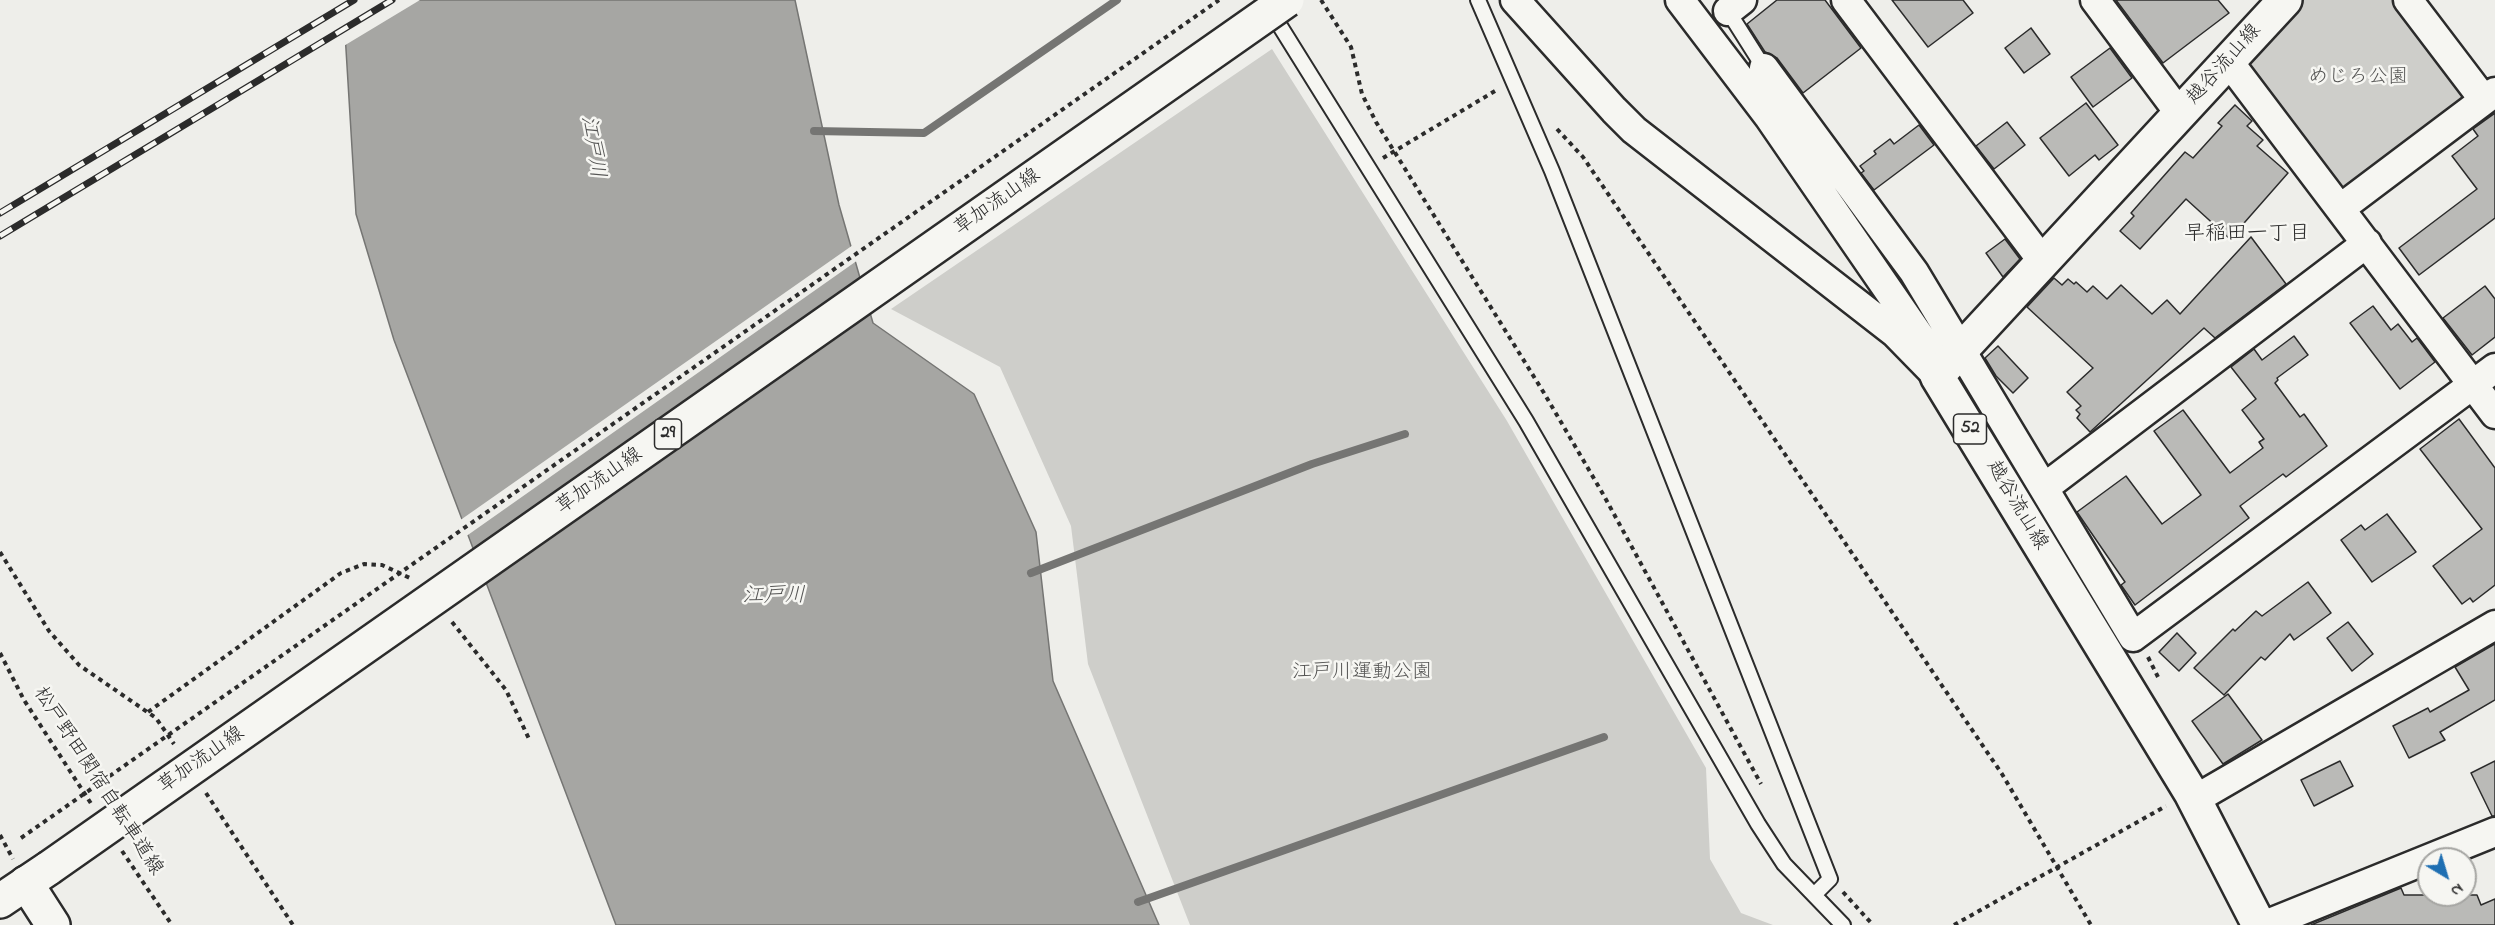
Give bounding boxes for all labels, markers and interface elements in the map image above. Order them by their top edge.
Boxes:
street label: 越谷流山線 [2183,20,2267,110]
park label: めじろ公園 [2308,67,2408,91]
water label: 江戸川 [574,114,608,180]
street label: 草加流山線 [950,164,1046,242]
district label: 早稲田一丁目 [2184,223,2310,249]
road number: 52 [1954,414,1986,444]
road number: 29 [654,419,682,449]
street label: 草加流山線 [552,443,648,521]
street label: 越谷流山線 [1980,457,2052,555]
water label: 江戸川 [743,585,805,611]
park label: 江戸川運動公園 [1292,662,1432,686]
street label: 松戸野田関宿自転車道線 [27,683,167,881]
street label: 草加流山線 [154,722,250,800]
north arrow [2417,847,2477,907]
text: N [2445,877,2468,902]

